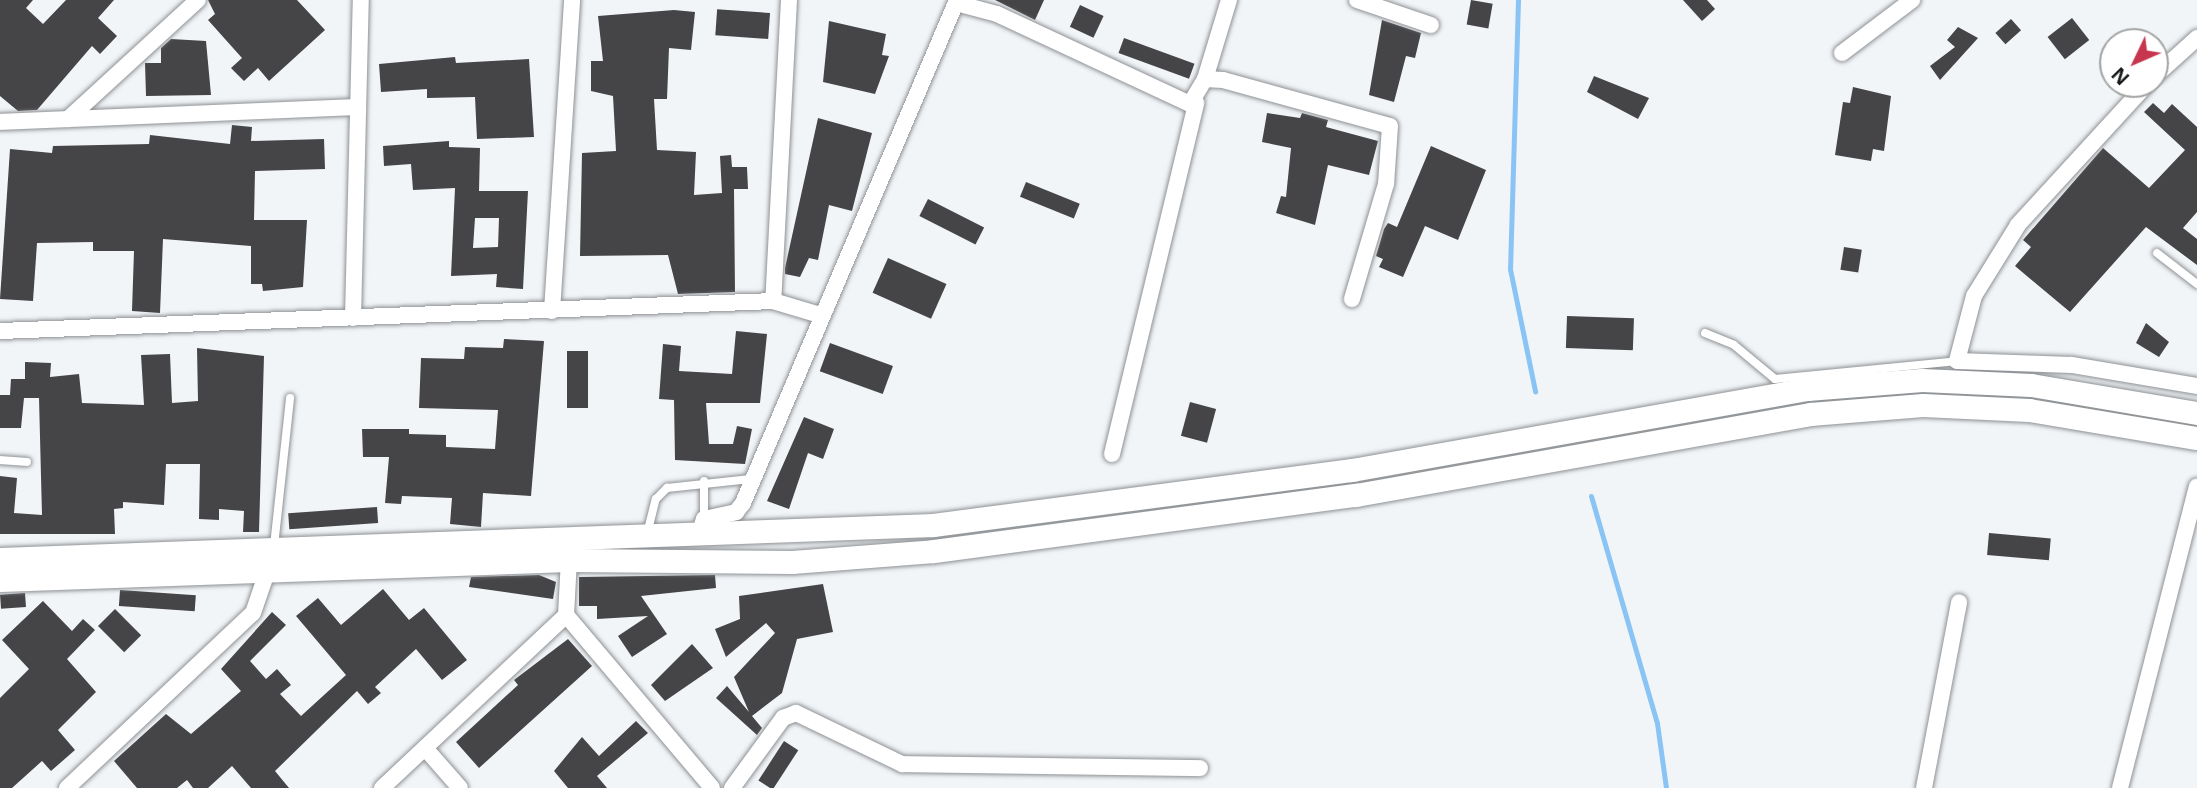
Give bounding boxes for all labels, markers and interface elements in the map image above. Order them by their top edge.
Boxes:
north arrow [2099,28,2169,98]
text: N [2106,62,2135,91]

